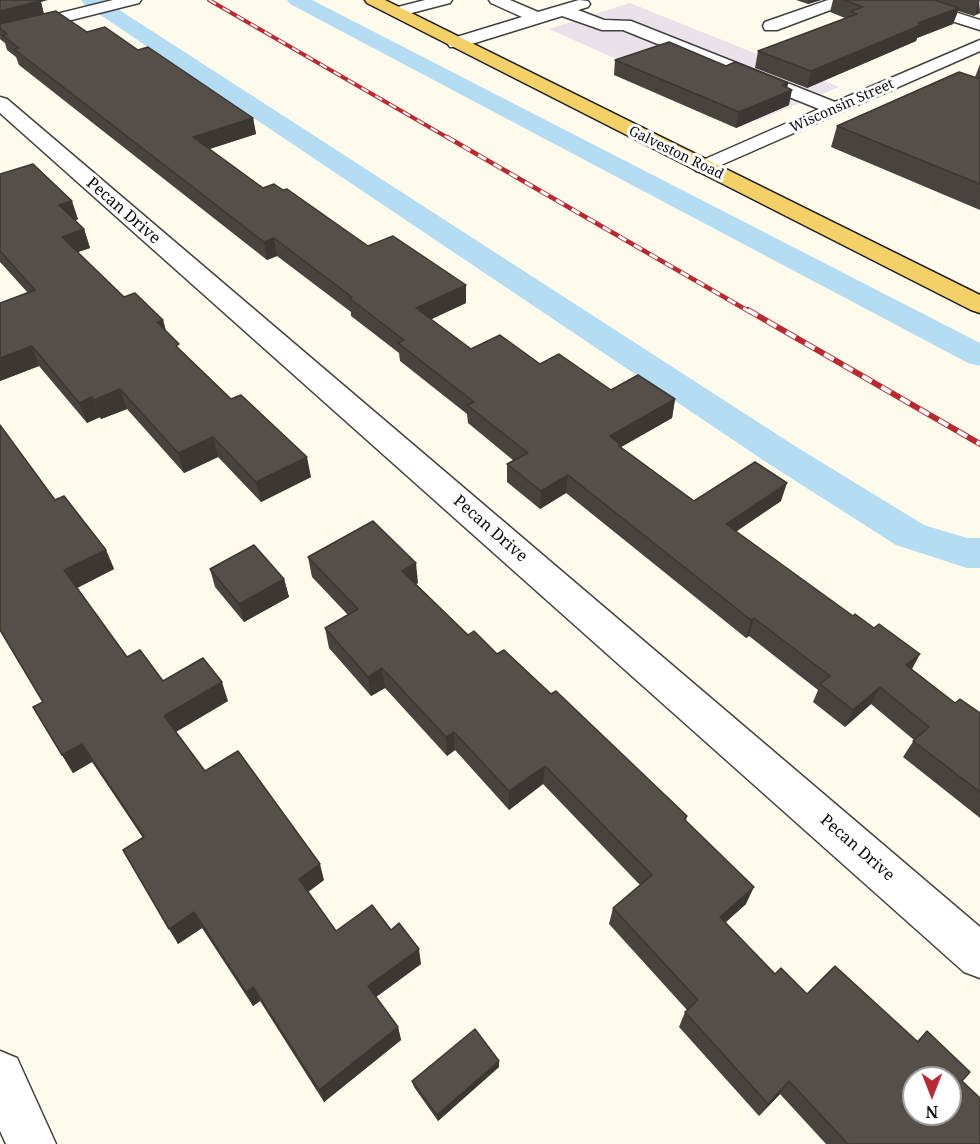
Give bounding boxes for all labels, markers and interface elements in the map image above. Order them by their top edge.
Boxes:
street label: Wisconsin Street [787,76,897,136]
street label: Galveston Road [626,123,726,183]
street label: Pecan Drive [82,174,164,248]
street label: Pecan Drive [449,492,531,566]
street label: Pecan Drive [816,811,898,885]
north arrow [902,1066,962,1126]
text: N [926,1101,938,1123]

